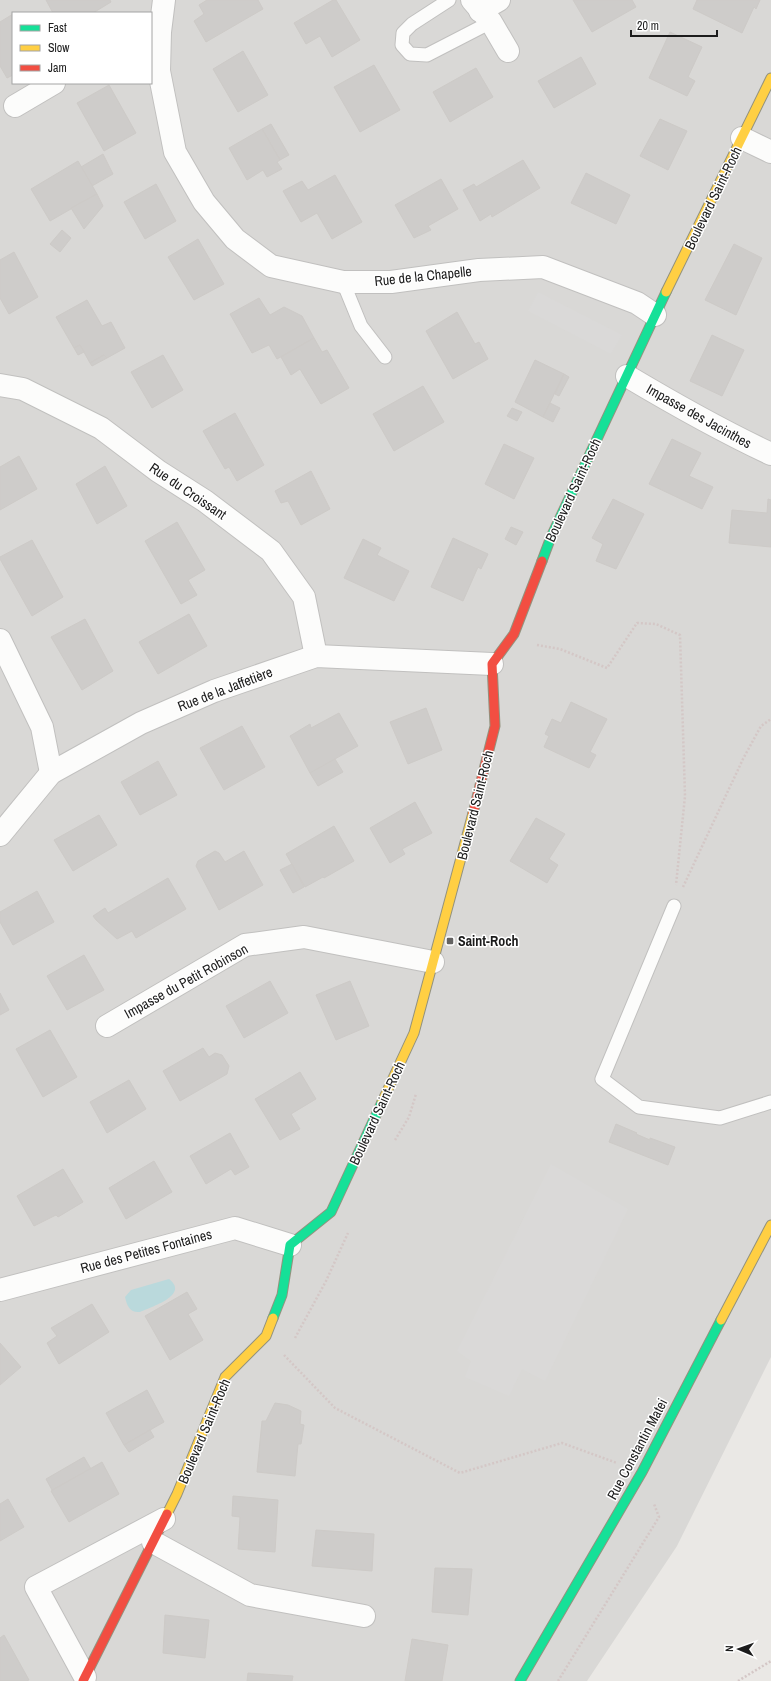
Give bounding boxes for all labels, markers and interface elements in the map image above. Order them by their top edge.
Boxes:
legend [12,12,152,84]
scale bar [631,12,717,38]
text: 20 m [637,18,659,34]
text: Fast [48,20,67,36]
text: Slow [48,40,70,56]
text: Jam [48,60,67,76]
street label: Boulevard Saint-Roch [680,144,746,252]
street label: Rue de la Chapelle [374,262,472,290]
street label: Impasse des Jacinthes [643,380,755,452]
street label: Boulevard Saint-Roch [541,435,605,545]
street label: Rue du Croissant [146,459,230,523]
street label: Rue de la Jaffetière [175,663,275,715]
street label: Boulevard Saint-Roch [453,748,497,862]
place label: Saint-Roch [458,932,519,950]
marker: Saint-Roch [445,936,455,946]
street label: Impasse du Petit Robinson [121,940,251,1022]
street label: Boulevard Saint-Roch [345,1058,409,1168]
street label: Rue des Petites Fontaines [78,1225,214,1277]
street label: Boulevard Saint-Roch [174,1376,234,1486]
street label: Rue Constantin Matei [603,1395,671,1503]
north arrow [719,1629,759,1669]
text: N [722,1645,736,1652]

